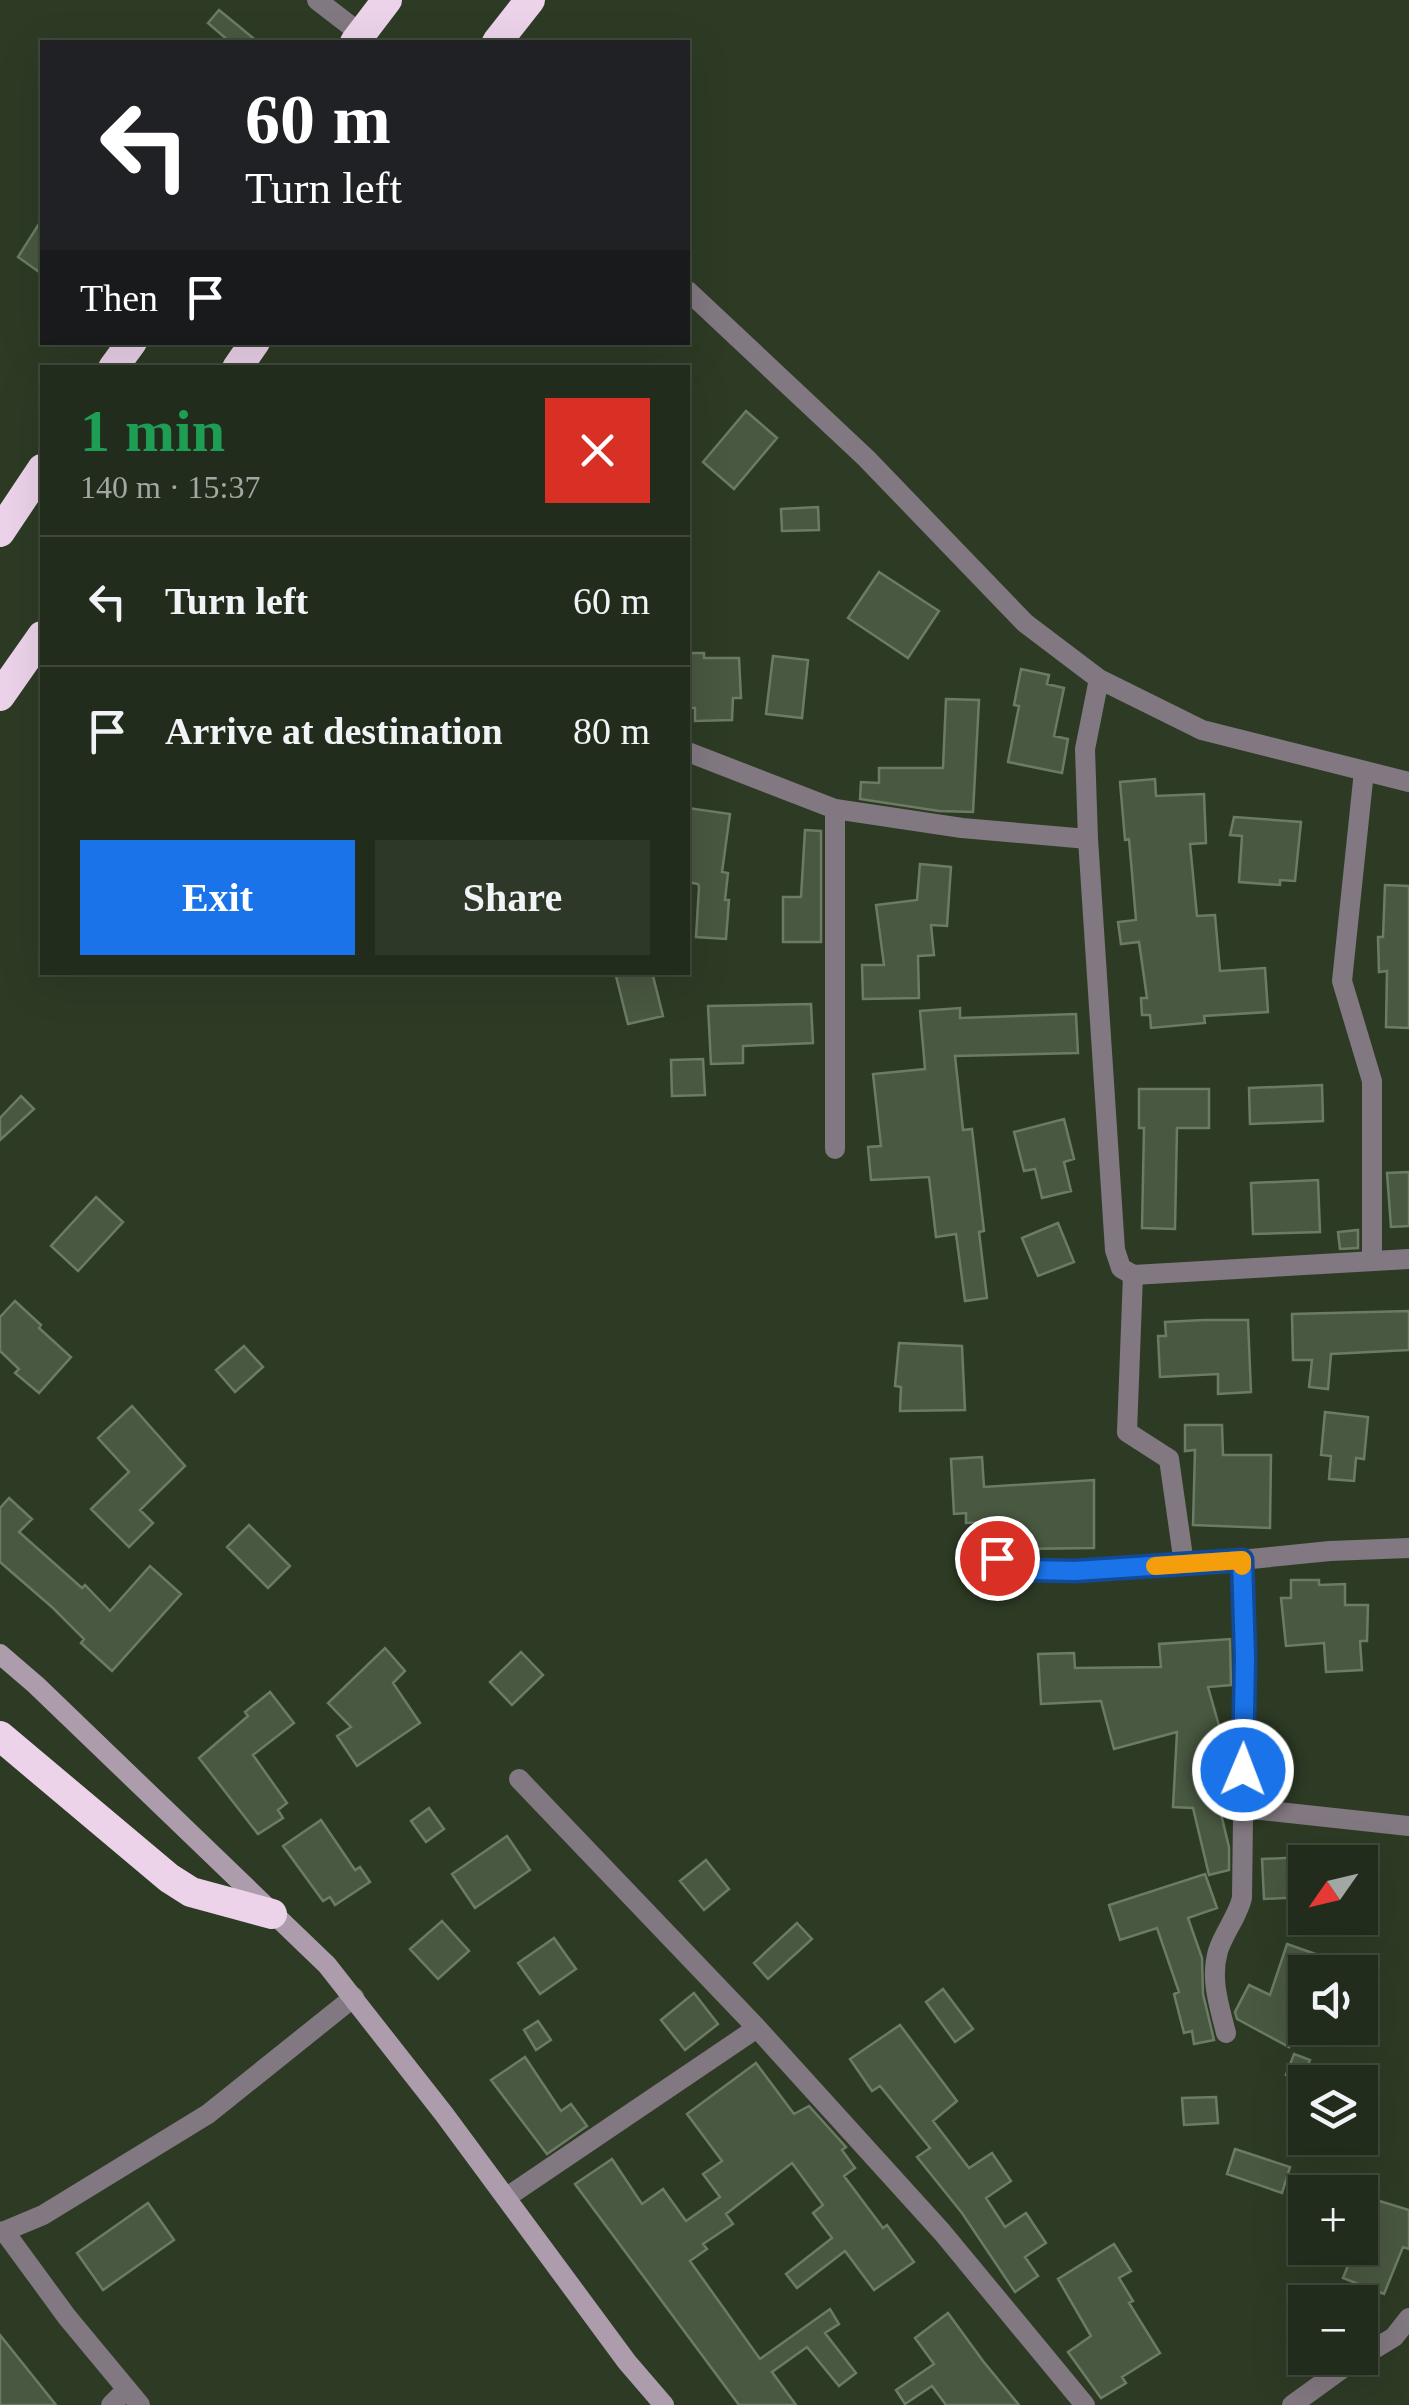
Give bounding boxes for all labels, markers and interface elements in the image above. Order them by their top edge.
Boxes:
icon: left [80,80,210,210]
text: 60 m [245,81,391,158]
text: Turn left [245,163,402,213]
icon: arrive [178,270,233,325]
text: Then [80,277,158,319]
text: 1 min [80,398,225,464]
button: close [545,398,650,503]
text: 140 m · 15:37 [80,469,260,505]
icon: left [80,574,135,629]
text: Turn left [165,580,308,622]
text: 60 m [573,580,650,622]
icon: arrive [80,704,135,759]
text: Arrive at destination [165,710,503,752]
text: 80 m [573,710,650,752]
button: Exit [80,840,355,955]
button: Share [375,840,650,955]
pin [955,1516,1040,1601]
icon: arrive [970,1531,1025,1586]
position arrow [1191,1718,1295,1822]
north arrow [1288,1845,1378,1935]
map controls [1288,1845,1378,2375]
button: sound [1288,1955,1378,2045]
button: layers [1288,2065,1378,2155]
button: + [1288,2175,1378,2265]
button: − [1288,2285,1378,2375]

